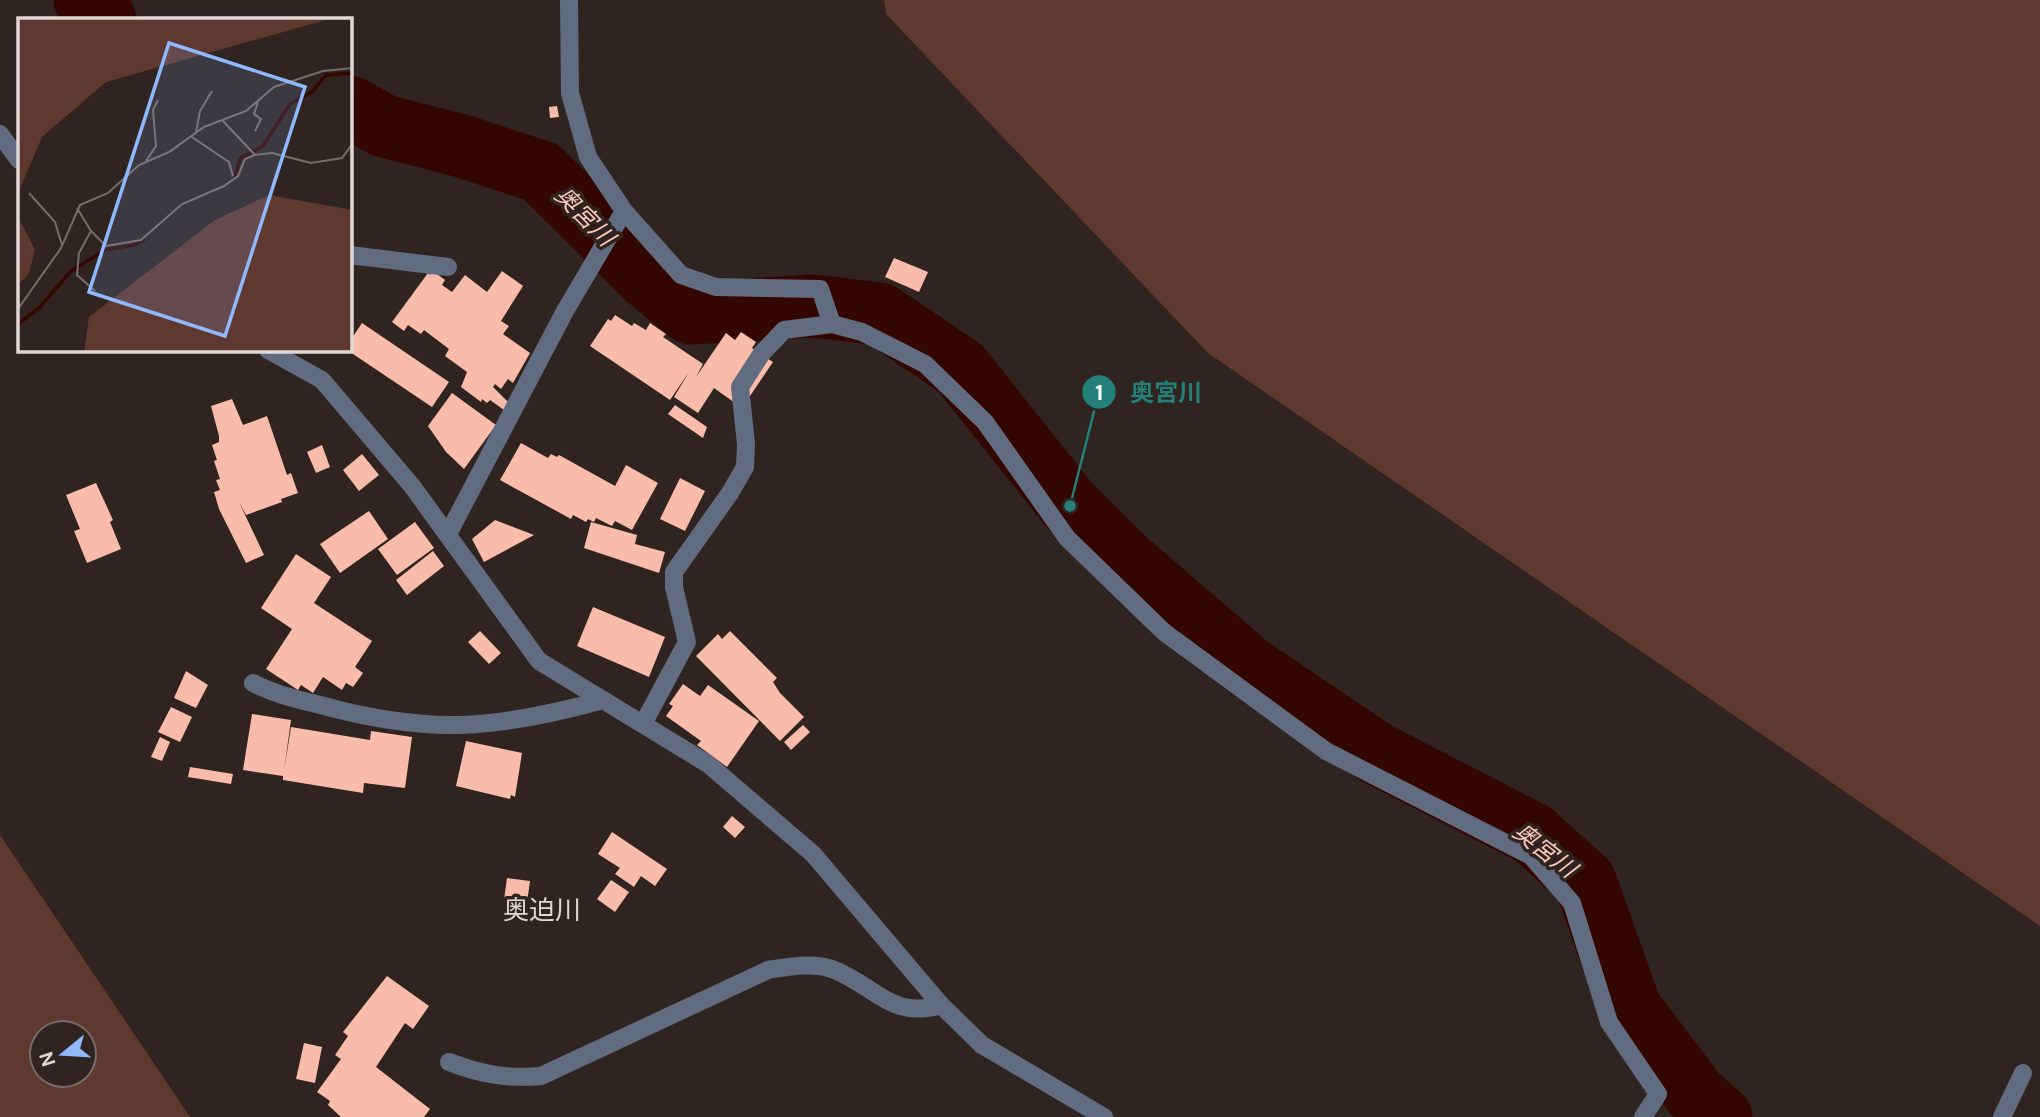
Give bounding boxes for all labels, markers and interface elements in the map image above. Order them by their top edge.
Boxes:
inset map [18,18,352,352]
water label: 奥宮川 [549,180,624,255]
callout: 奥宮川 [1081,370,1216,415]
text: 奥宮川 [1130,377,1202,408]
text: 1 [1095,379,1103,407]
water label: 奥宮川 [1507,816,1585,886]
district label: 奥迫川 [503,893,581,927]
north arrow [28,1019,98,1089]
text: N [33,1049,61,1070]

